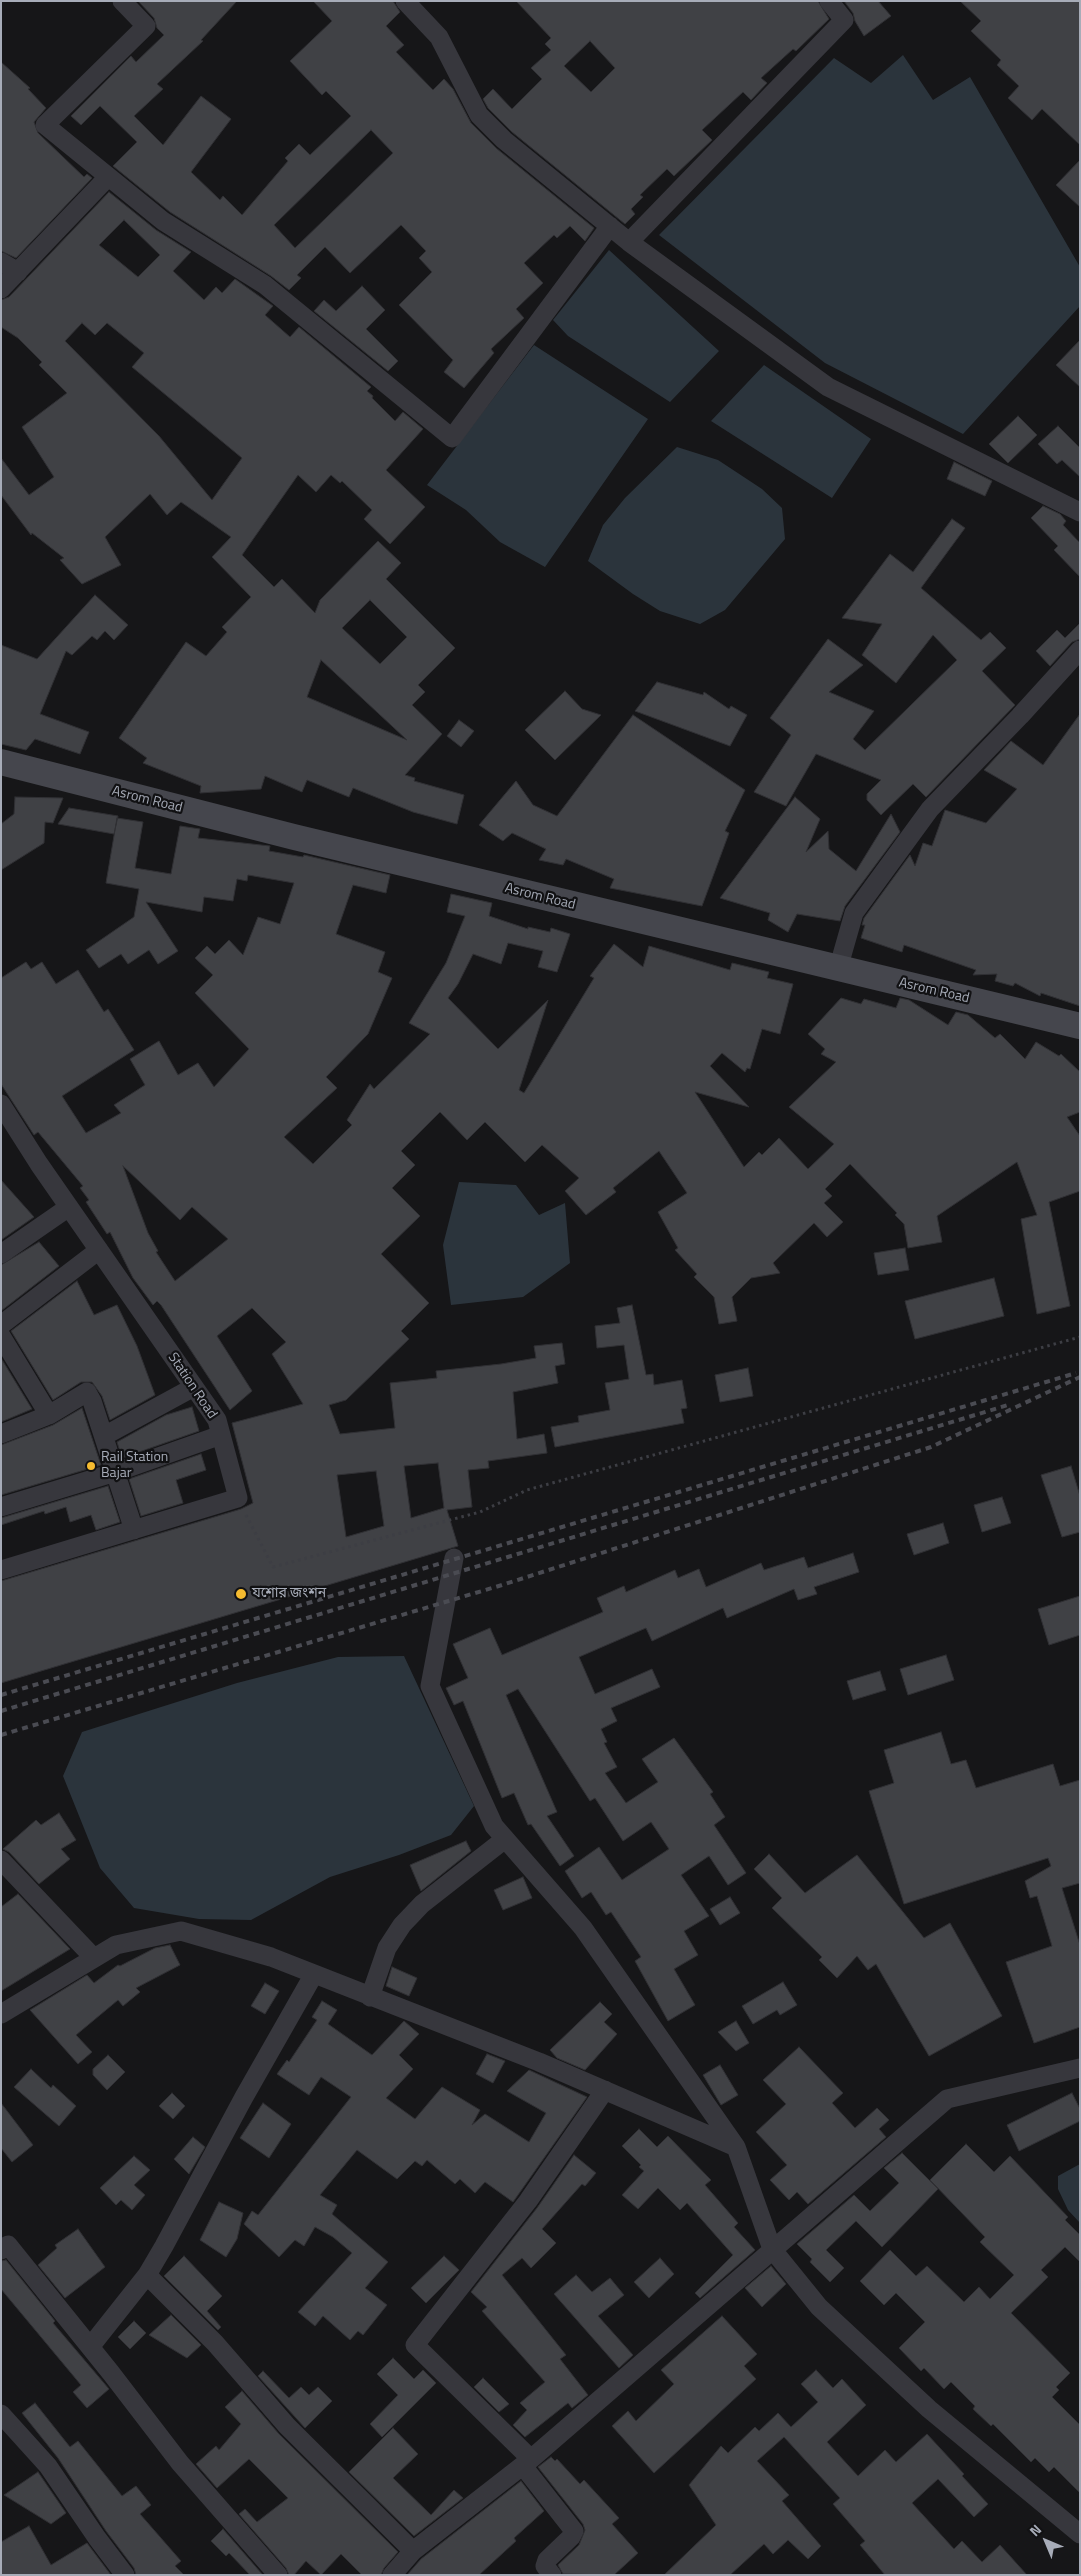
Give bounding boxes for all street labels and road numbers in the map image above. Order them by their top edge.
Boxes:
street label: Asrom Road [110,783,184,817]
street label: Asrom Road [503,880,577,914]
street label: Asrom Road [897,975,971,1007]
street label: Station Road [164,1350,220,1422]

